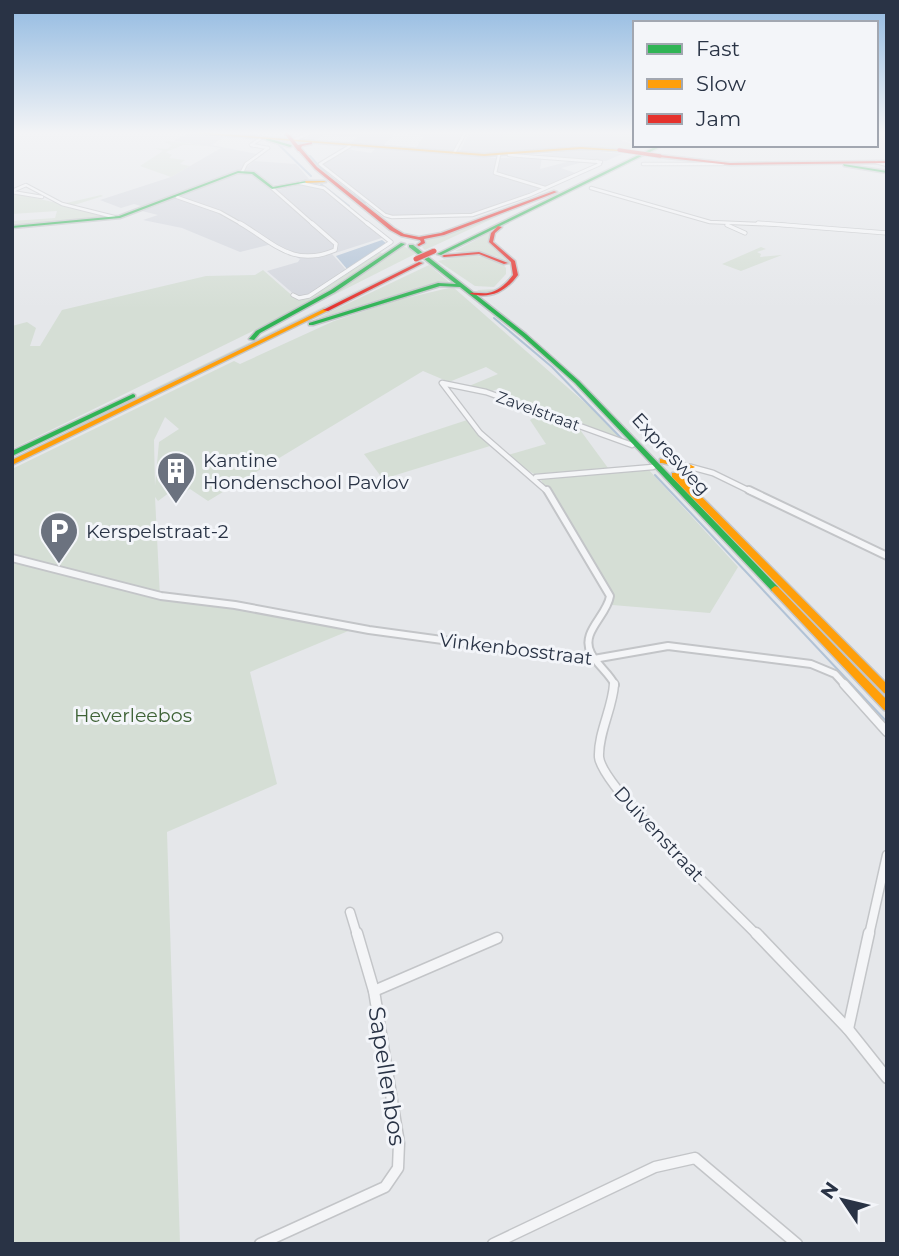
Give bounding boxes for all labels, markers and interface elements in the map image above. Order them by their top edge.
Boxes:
legend [633,21,878,147]
text: Fast [696,36,740,61]
text: Slow [696,71,746,96]
text: Jam [695,106,741,131]
street label: Zavelstraat [494,387,583,435]
street label: Expresweg [627,408,715,500]
place label: Kantine Hondenschool Pavlov [203,449,409,494]
building icon: Kantine Hondenschool Pavlov [155,450,197,505]
parking icon: Kerspelstraat-2 [38,510,80,565]
place label: Kerspelstraat-2 [86,520,229,543]
street label: Vinkenbosstraat [438,628,594,670]
park label: Heverleebos [74,704,192,727]
street label: Duivenstraat [609,782,709,887]
street label: Sapellenbos [362,1005,412,1147]
north arrow [808,1165,878,1235]
text: N [816,1178,843,1203]

